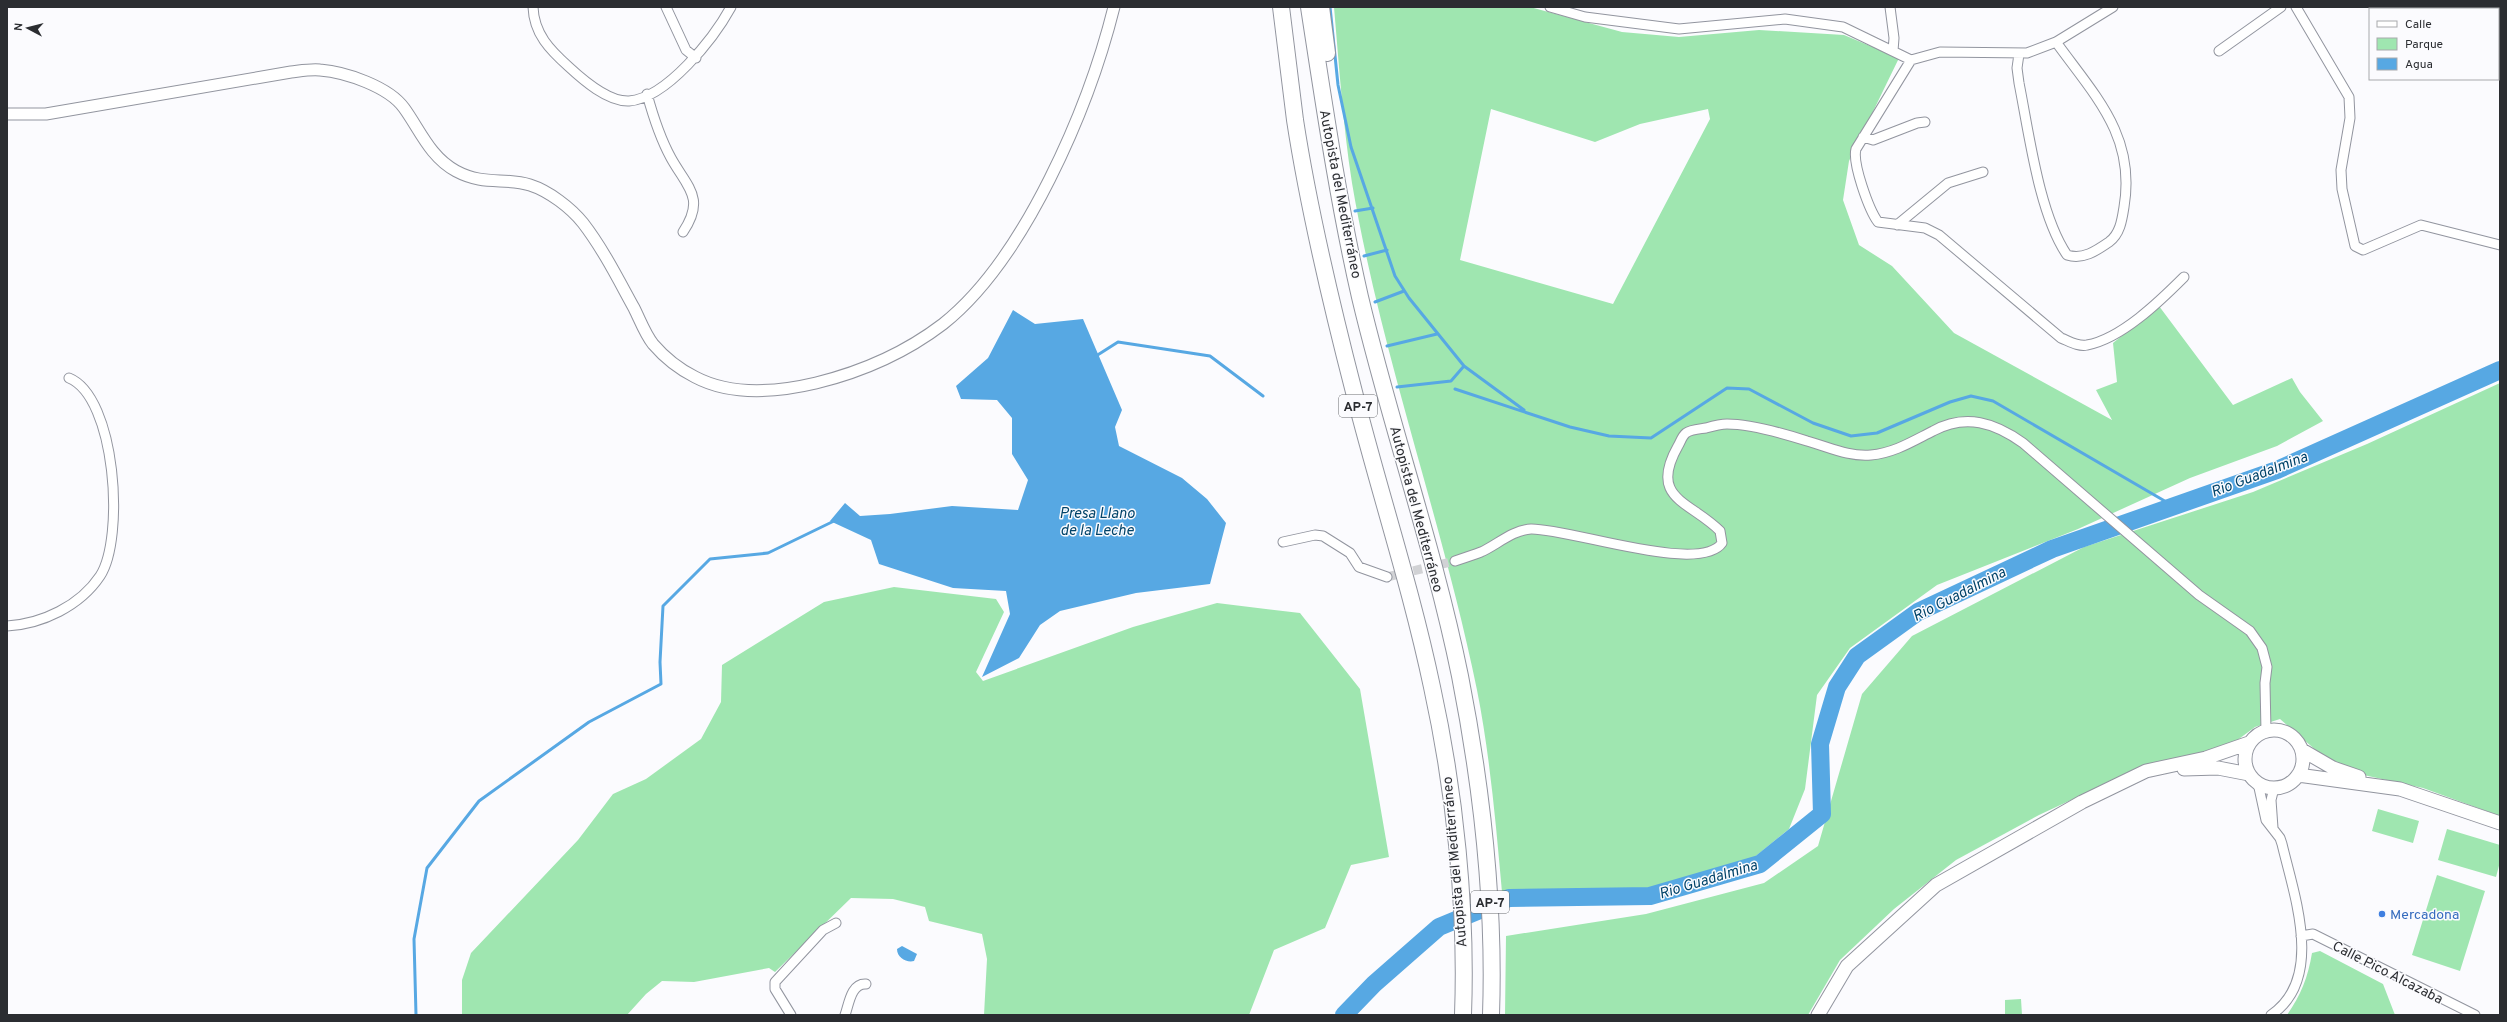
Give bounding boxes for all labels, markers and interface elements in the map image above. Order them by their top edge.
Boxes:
north arrow [8,8,48,48]
legend [2369,8,2499,80]
text: Calle [2405,17,2432,33]
text: N [12,22,26,32]
text: Parque [2405,37,2443,53]
text: Agua [2405,57,2433,73]
street label: Autopista del Mediterráneo [1315,109,1364,280]
road number: AP-7 [1339,395,1377,417]
street label: Autopista del Mediterráneo [1385,424,1446,595]
water label: Rio Guadalmina [2209,448,2311,503]
water label: Presa Llano de la Leche [1059,505,1135,541]
water label: Rio Guadalmina [1910,564,2010,627]
street label: Autopista del Mediterráneo [1440,776,1471,948]
water label: Rio Guadalmina [1657,856,1760,904]
road number: AP-7 [1471,891,1509,913]
place label: Mercadona [2390,907,2459,924]
marker: Mercadona [2377,909,2387,919]
street label: Calle Pico Alcazaba [2329,938,2445,1009]

